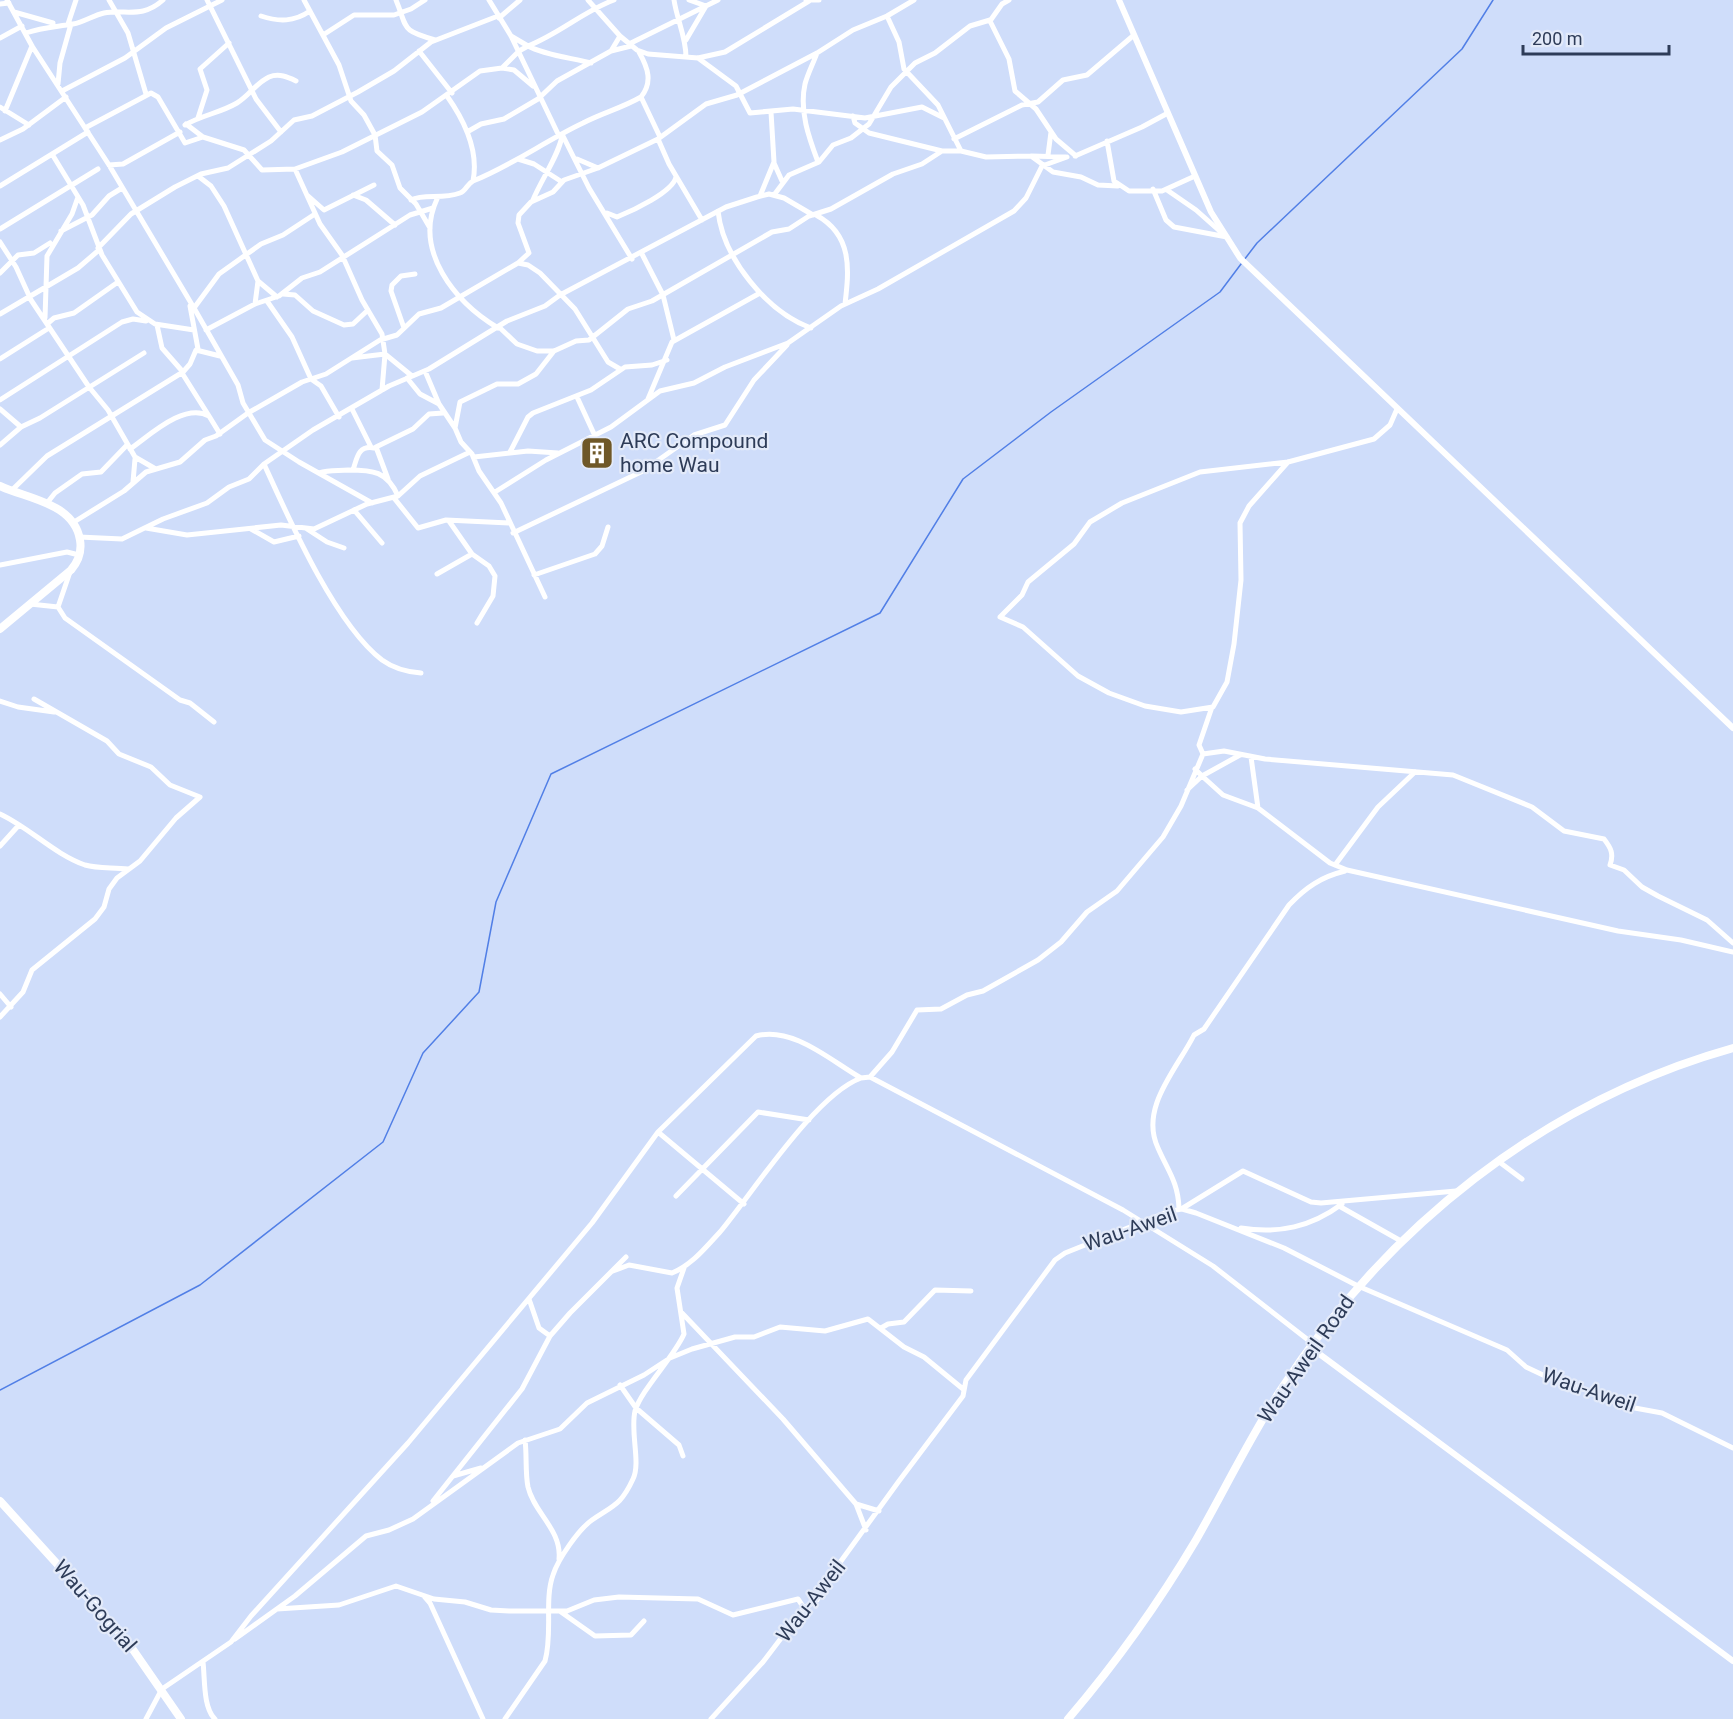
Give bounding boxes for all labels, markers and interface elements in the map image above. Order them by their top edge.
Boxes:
scale bar [1523,18,1668,56]
text: 200 m [1532,28,1583,49]
place label: ARC Compound home Wau [620,429,768,477]
building icon: ARC Compound home Wau [579,435,615,471]
street label: Wau-Aweil [1080,1202,1180,1256]
street label: Wau-Aweil Road [1253,1290,1359,1428]
street label: Wau-Aweil [1539,1363,1639,1417]
street label: Wau-Gogrial [49,1555,141,1657]
street label: Wau-Aweil [772,1555,850,1647]

